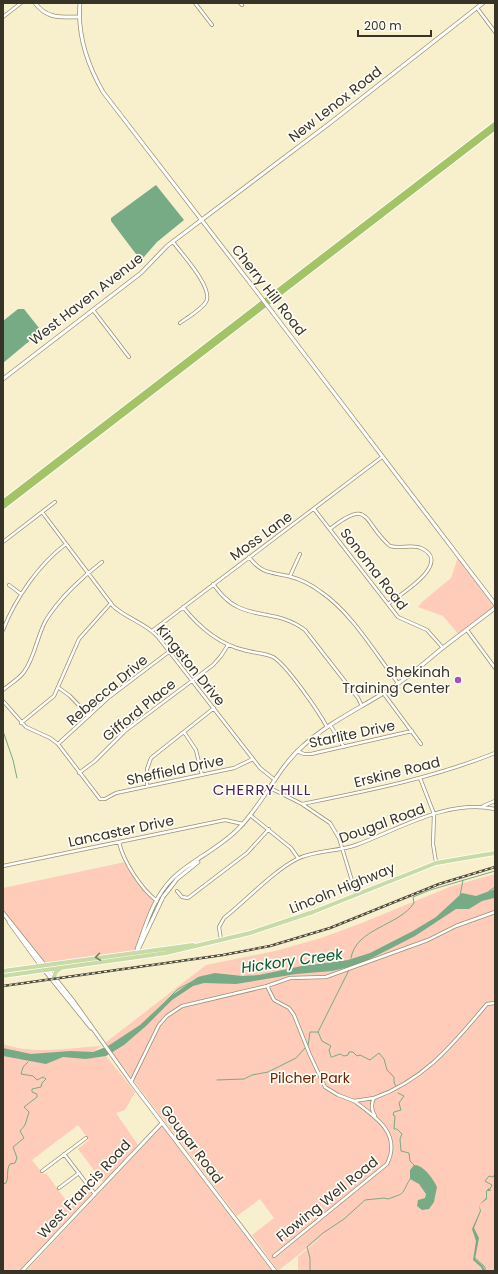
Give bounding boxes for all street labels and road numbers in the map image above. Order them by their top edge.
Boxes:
street label: New Lenox Road [284,61,386,147]
street label: Cherry Hill Road [227,240,311,340]
street label: West Haven Avenue [25,248,147,350]
street label: Moss Lane [226,506,296,565]
street label: Sonoma Road [336,524,412,614]
street label: Kingston Drive [152,620,230,710]
street label: Rebecca Drive [62,650,152,730]
street label: Gifford Place [98,674,180,746]
street label: Starlite Drive [307,715,397,753]
street label: Sheffield Drive [125,750,226,790]
street label: Erskine Road [352,752,442,792]
street label: Dougal Road [336,798,428,848]
street label: Lancaster Drive [66,810,176,852]
street label: Lincoln Highway [286,858,398,918]
street label: Gougar Road [156,1101,228,1187]
street label: West Francis Road [33,1135,135,1243]
street label: Flowing Well Road [272,1152,382,1246]

